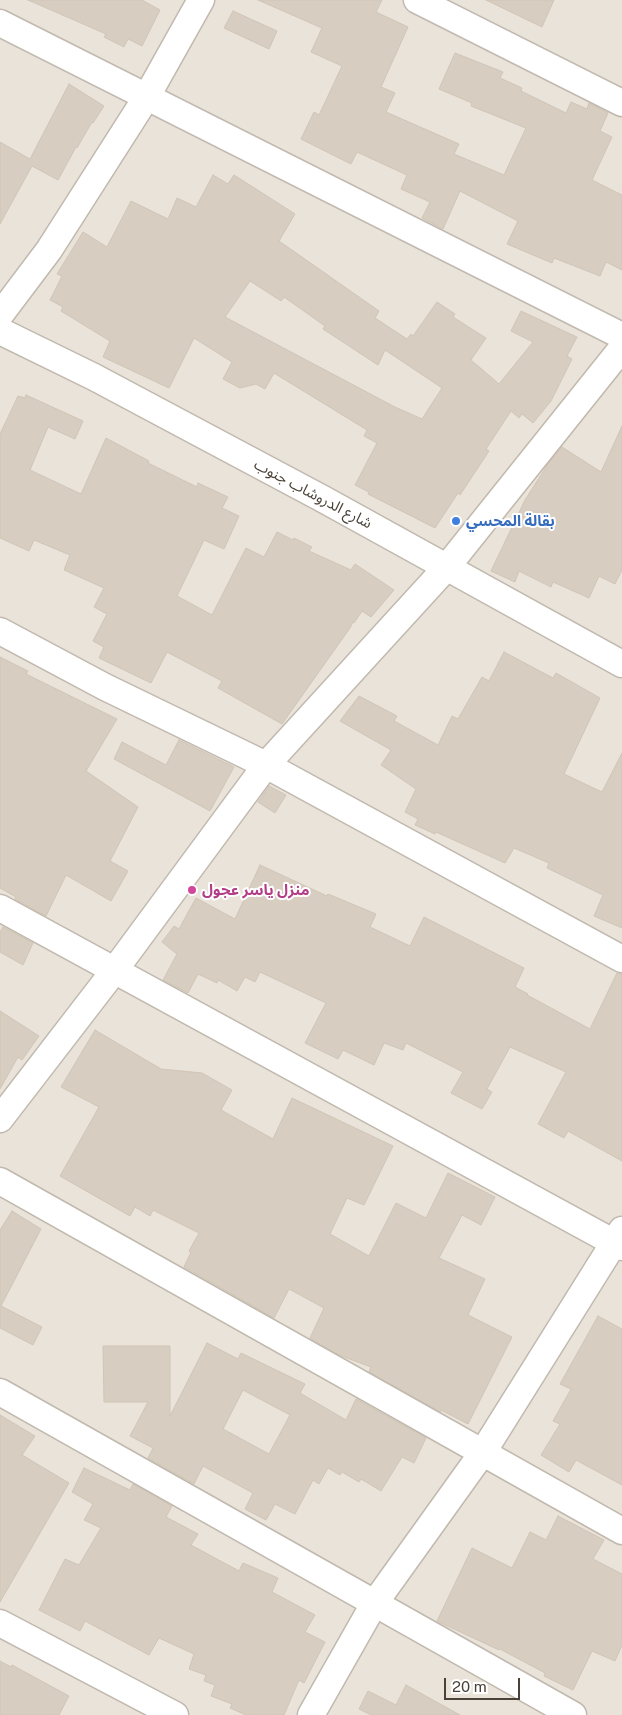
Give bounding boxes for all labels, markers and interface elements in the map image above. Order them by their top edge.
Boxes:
street label: شارع الدروشاب جنوب [251,455,375,533]
place label: بقالة المحسي [466,512,555,530]
marker: بقالة المحسي [450,515,462,527]
place label: منزل ياسر عجول [202,881,309,899]
marker: منزل ياسر عجول [186,884,198,896]
scale bar [447,1668,523,1700]
text: 20 m [452,1678,487,1695]

